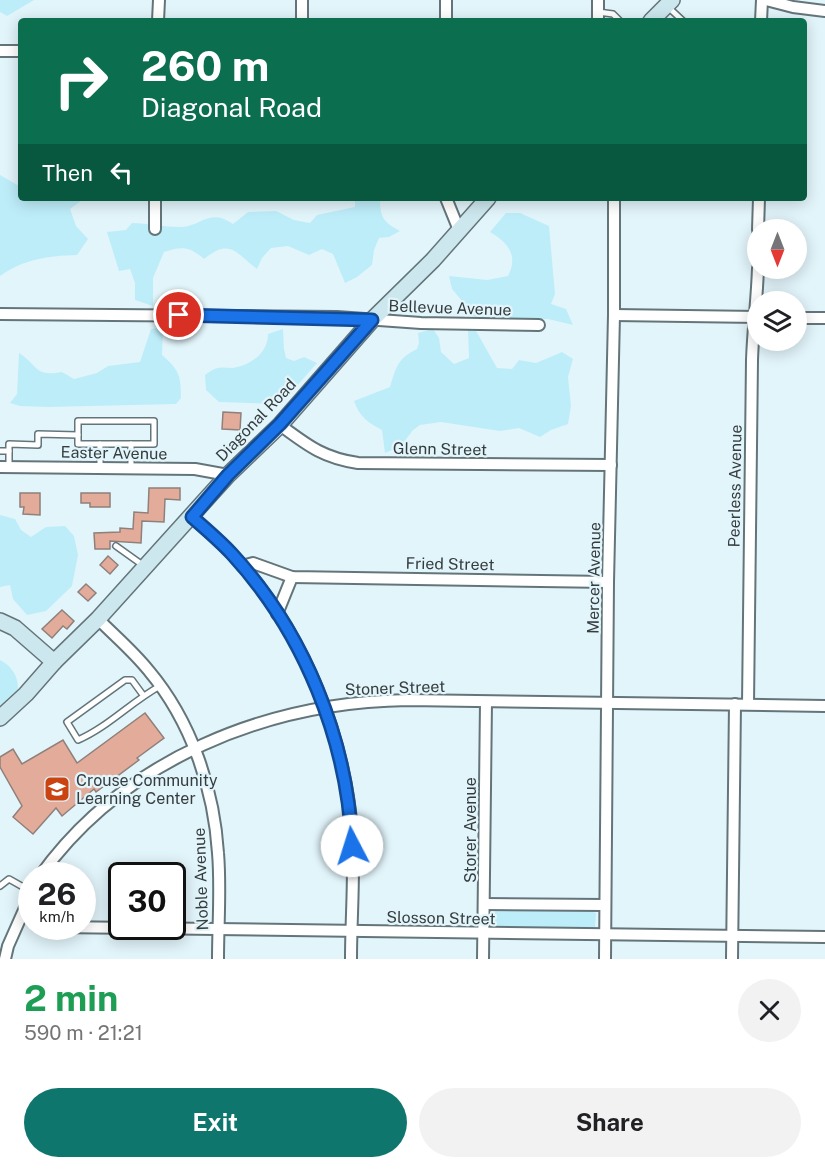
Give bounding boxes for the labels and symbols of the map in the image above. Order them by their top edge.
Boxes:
north arrow [747,219,807,279]
pin [153,289,204,340]
street label: Bellevue Avenue [388,296,512,320]
street label: Diagonal Road [212,375,300,465]
street label: Peerless Avenue [724,424,746,548]
street label: Glenn Street [393,439,487,459]
street label: Easter Avenue [60,443,168,463]
street label: Mercer Avenue [584,522,604,634]
street label: Fried Street [405,554,495,574]
street label: Stoner Street [344,677,446,699]
place label: Crouse Community Learning Center [76,771,218,808]
school or university icon: Crouse Community Learning Center [42,774,72,804]
street label: Storer Avenue [461,777,480,883]
position arrow [320,814,384,878]
street label: Noble Avenue [190,827,212,931]
speed limit sign: 30 [108,862,186,940]
street label: Slosson Street [386,908,496,928]

